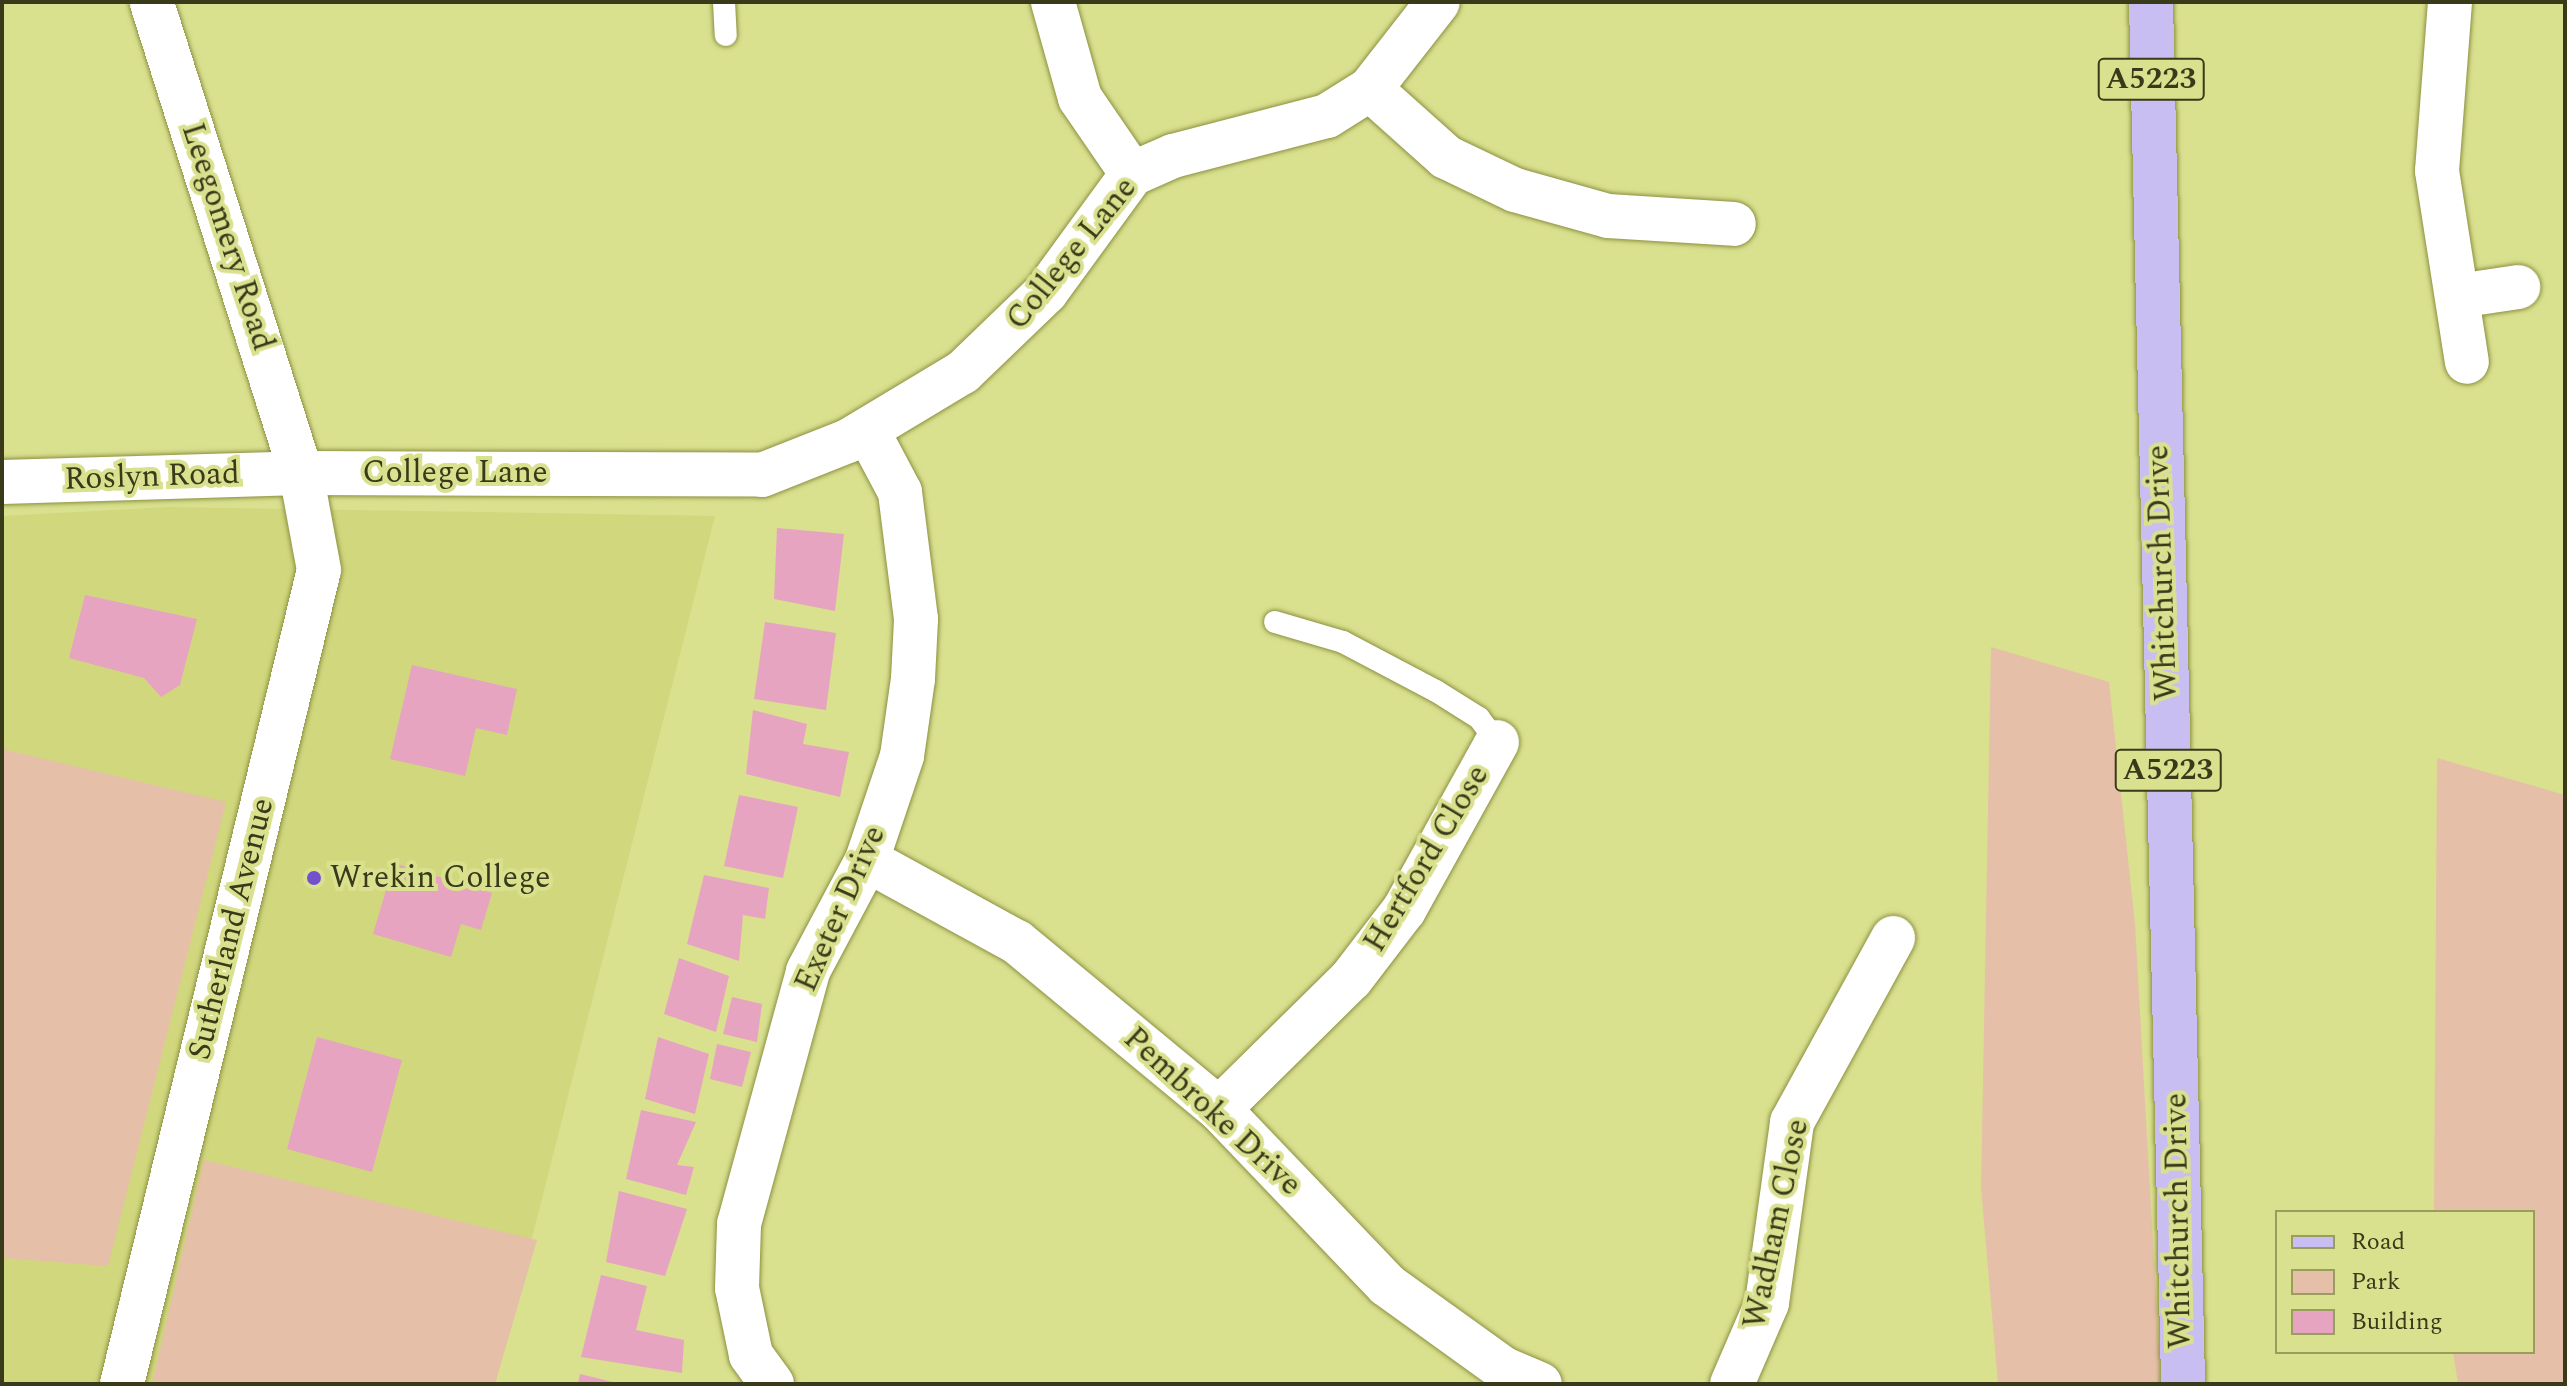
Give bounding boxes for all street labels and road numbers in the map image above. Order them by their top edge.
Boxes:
road number: A5223 [2097,53,2205,105]
street label: Leegomery Road [172,118,282,356]
street label: College Lane [999,170,1145,338]
street label: Whitchurch Drive [2139,444,2187,702]
street label: College Lane [362,454,548,492]
street label: Roslyn Road [63,455,241,499]
road number: A5223 [2114,744,2222,796]
street label: Hertford Close [1356,758,1498,960]
street label: Sutherland Avenue [181,794,283,1064]
street label: Exeter Drive [787,820,895,998]
street label: Pembroke Drive [1115,1020,1309,1204]
street label: Whitchurch Drive [2158,1093,2200,1349]
street label: Wadham Close [1736,1116,1818,1332]

